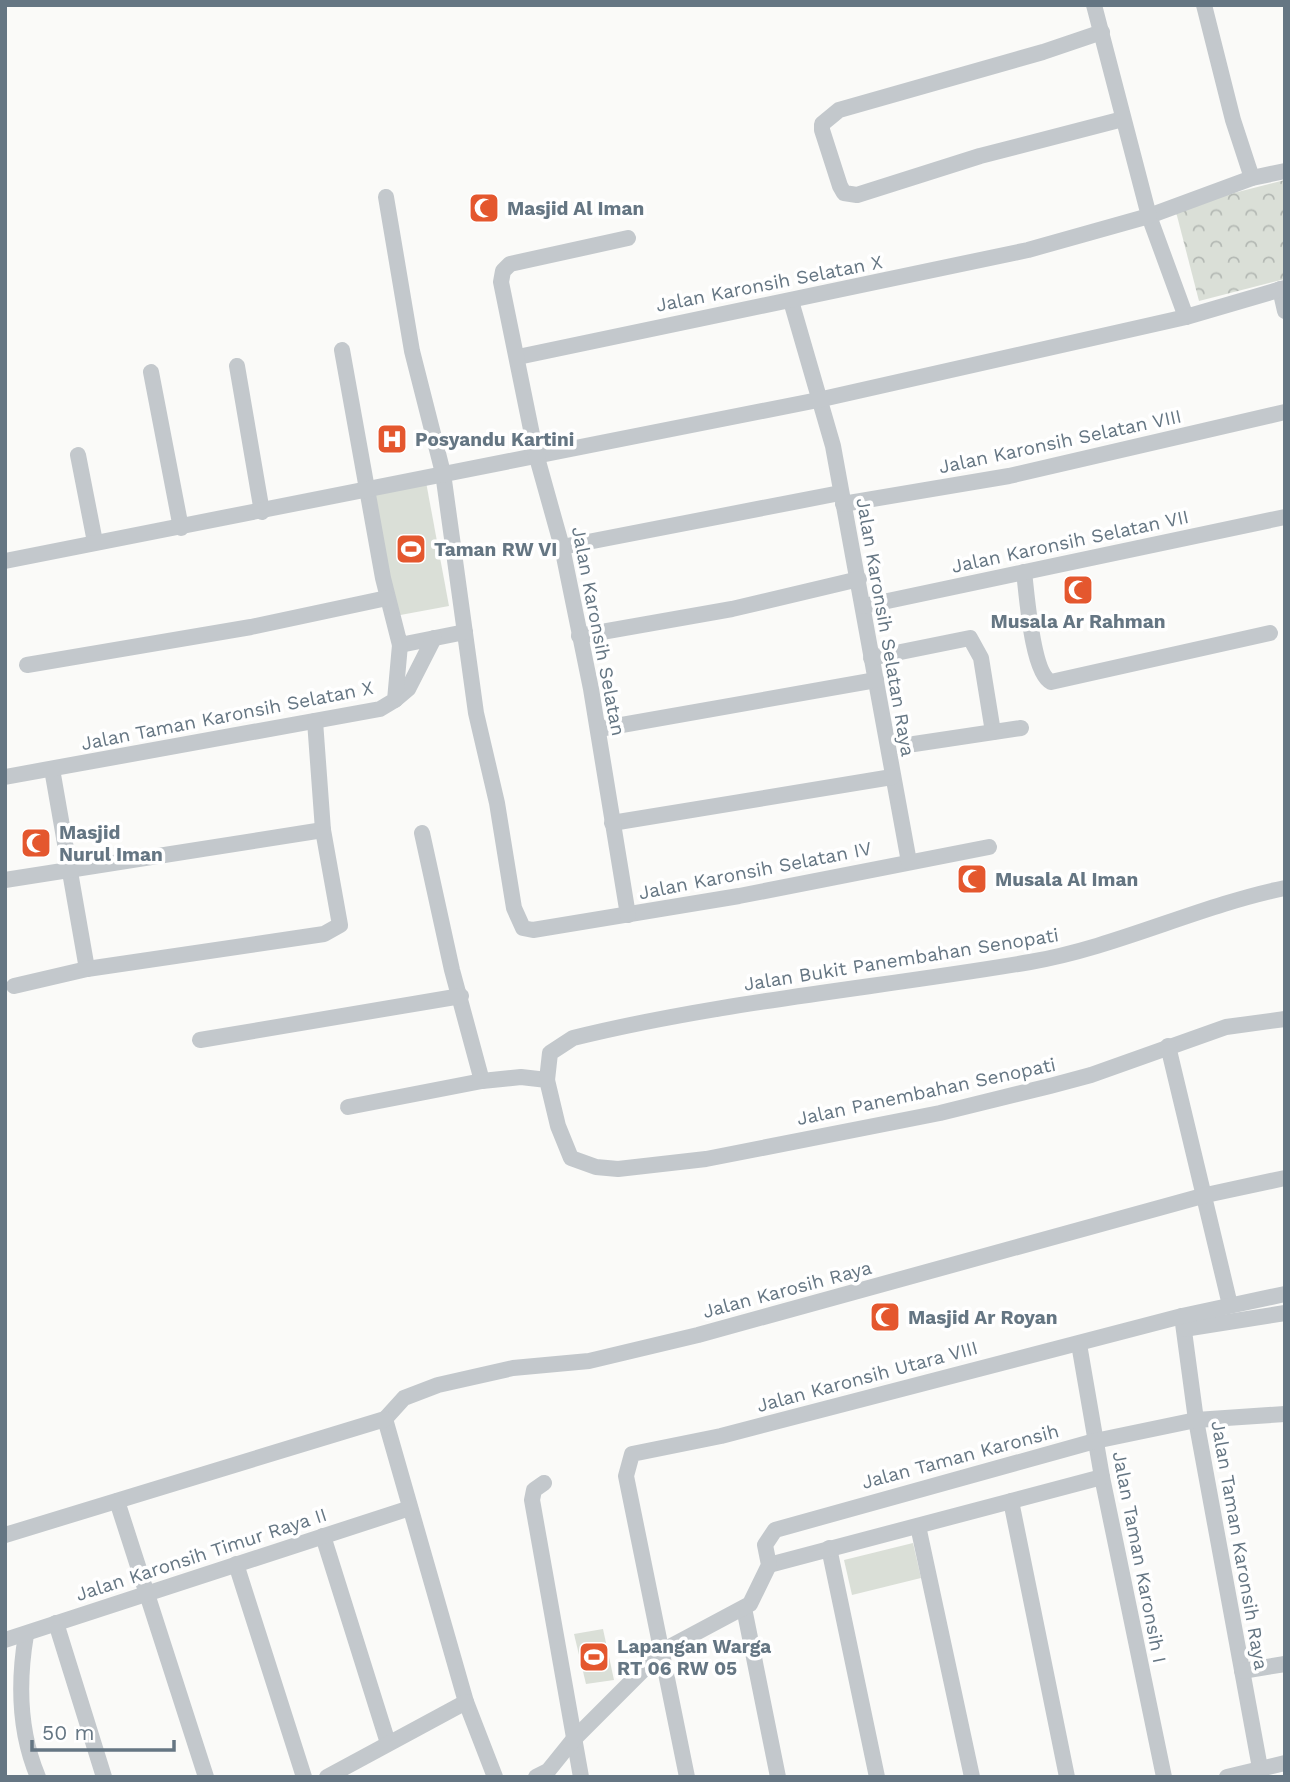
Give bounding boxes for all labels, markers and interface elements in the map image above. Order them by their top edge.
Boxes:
mosque icon: Masjid Al Iman [467,191,501,225]
place label: Masjid Al Iman [507,197,644,220]
street label: Jalan Karonsih Selatan X [654,250,884,317]
street label: Jalan Karonsih Selatan VIII [937,404,1184,478]
hospital icon: Posyandu Kartini [375,422,409,456]
place label: Posyandu Kartini [415,428,574,451]
street label: Jalan Karonsih Selatan Raya [851,496,920,758]
street label: Jalan Karonsih Selatan VII [949,505,1191,578]
street label: Jalan Karonsih Selatan [567,525,630,738]
sports icon: Taman RW VI [394,532,428,566]
place label: Taman RW VI [434,538,557,561]
mosque icon: Musala Ar Rahman [1061,573,1095,607]
place label: Musala Ar Rahman [990,610,1166,633]
street label: Jalan Taman Karonsih Selatan X [79,676,375,755]
place label: Masjid Nurul Iman [59,821,163,866]
mosque icon: Masjid Nurul Iman [19,826,53,860]
street label: Jalan Karonsih Selatan IV [637,837,874,904]
mosque icon: Musala Al Iman [955,862,989,896]
place label: Musala Al Iman [995,868,1138,891]
street label: Jalan Bukit Panembahan Senopati [742,923,1060,996]
street label: Jalan Panembahan Senopati [795,1053,1058,1130]
street label: Jalan Karosih Raya [700,1256,874,1323]
mosque icon: Masjid Ar Royan [868,1300,902,1334]
place label: Masjid Ar Royan [908,1306,1058,1329]
street label: Jalan Karonsih Utara VIII [754,1336,980,1417]
street label: Jalan Taman Karonsih [859,1419,1061,1494]
street label: Jalan Taman Karonsih Raya [1206,1419,1273,1672]
street label: Jalan Taman Karonsih I [1108,1449,1171,1665]
street label: Jalan Karonsih Timur Raya II [73,1503,330,1606]
place label: Lapangan Warga RT 06 RW 05 [617,1635,771,1680]
sports icon: Lapangan Warga RT 06 RW 05 [577,1640,611,1674]
scale bar [32,1708,173,1752]
text: 50 m [42,1720,94,1745]

